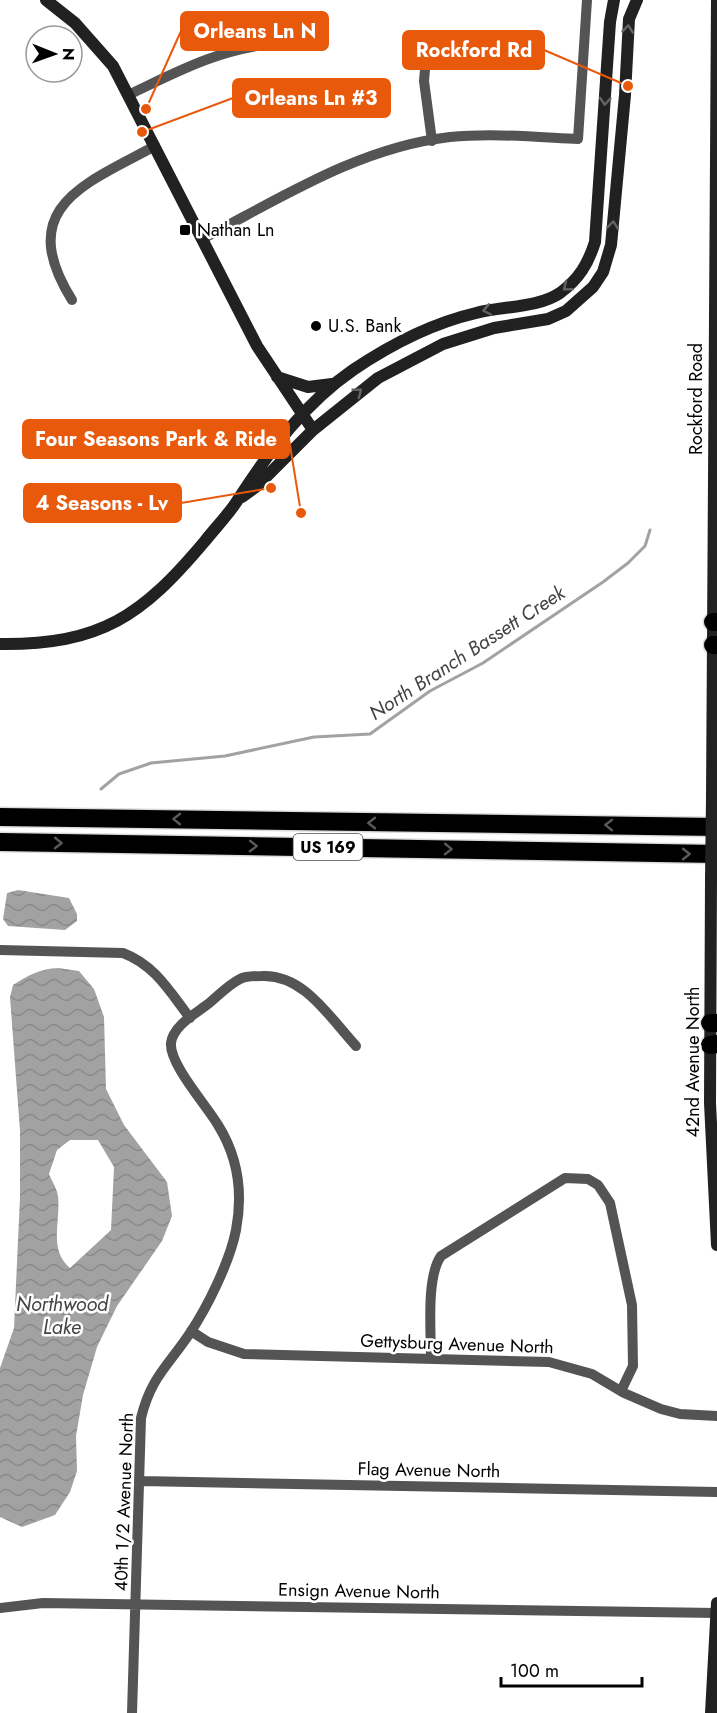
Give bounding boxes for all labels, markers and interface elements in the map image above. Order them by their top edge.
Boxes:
callout: Orleans Ln N [181,12,328,50]
text: Orleans Ln N [194,17,316,46]
north arrow [24,24,84,84]
one-way arrow [621,24,634,34]
callout: Rockford Rd [403,31,544,69]
text: Rockford Rd [416,36,532,65]
text: N [57,48,80,61]
callout: Orleans Ln #3 [233,79,390,117]
text: Orleans Ln #3 [245,84,377,113]
one-way arrow [598,97,611,106]
place label: Nathan Ln [197,217,274,243]
one-way arrow [606,221,619,230]
marker: Nathan Ln [178,223,192,237]
one-way arrow [563,279,574,290]
one-way arrow [483,303,493,316]
place label: U.S. Bank [328,313,401,339]
marker: U.S. Bank [309,319,323,333]
street label: Rockford Road [683,343,709,455]
one-way arrow [351,389,362,400]
callout: Four Seasons Park & Ride [23,420,289,458]
text: Four Seasons Park & Ride [35,425,277,454]
callout: 4 Seasons - Lv [24,484,181,522]
text: 4 Seasons - Lv [36,489,169,518]
water label: North Branch Bassett Creek [363,578,572,727]
one-way arrow [172,813,181,825]
one-way arrow [367,817,376,829]
one-way arrow [605,819,614,831]
road number: US 169 [294,834,362,860]
one-way arrow [54,837,63,849]
one-way arrow [249,839,258,852]
one-way arrow [444,843,453,855]
one-way arrow [682,848,691,860]
street label: 42nd Avenue North [680,986,706,1138]
water label: Northwood Lake [16,1290,109,1342]
street label: Gettysburg Avenue North [360,1328,554,1360]
street label: 40th 1/2 Avenue North [108,1412,140,1592]
street label: Flag Avenue North [357,1456,501,1484]
street label: Ensign Avenue North [278,1577,440,1605]
scale bar [501,1650,642,1688]
text: 100 m [510,1658,559,1684]

